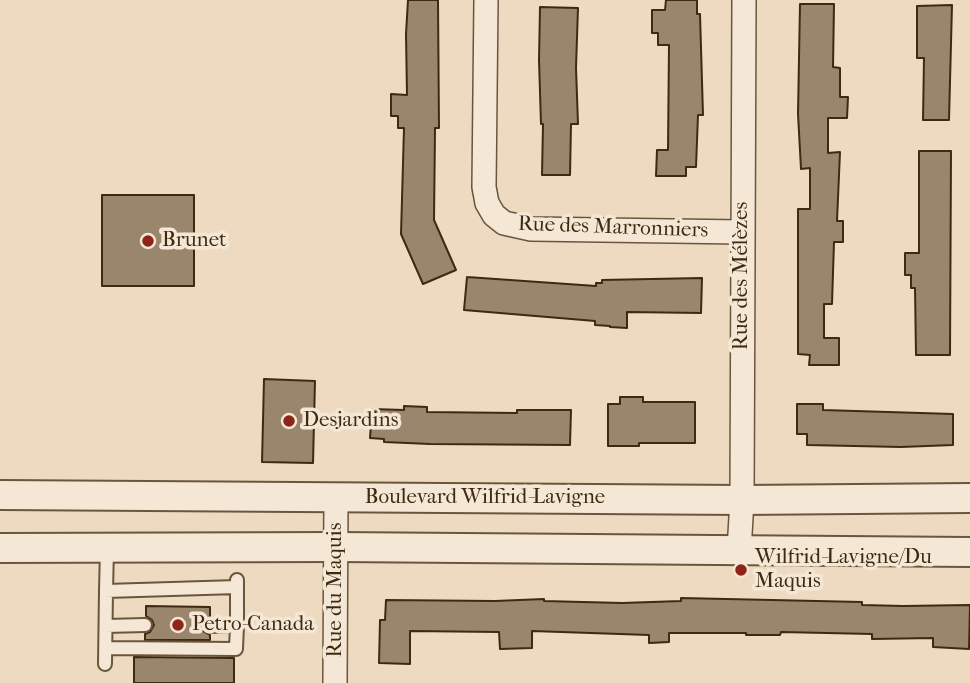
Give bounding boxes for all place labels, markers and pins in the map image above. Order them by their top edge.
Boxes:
place label: Brunet [162,228,227,254]
marker: Brunet [140,233,156,249]
place label: Desjardins [303,408,399,434]
marker: Desjardins [281,413,297,429]
place label: Wilfrid-Lavigne/Du Maquis [755,545,932,595]
marker: Wilfrid-Lavigne/Du Maquis [733,562,749,578]
place label: Petro-Canada [192,612,314,638]
marker: Petro-Canada [170,617,186,633]

